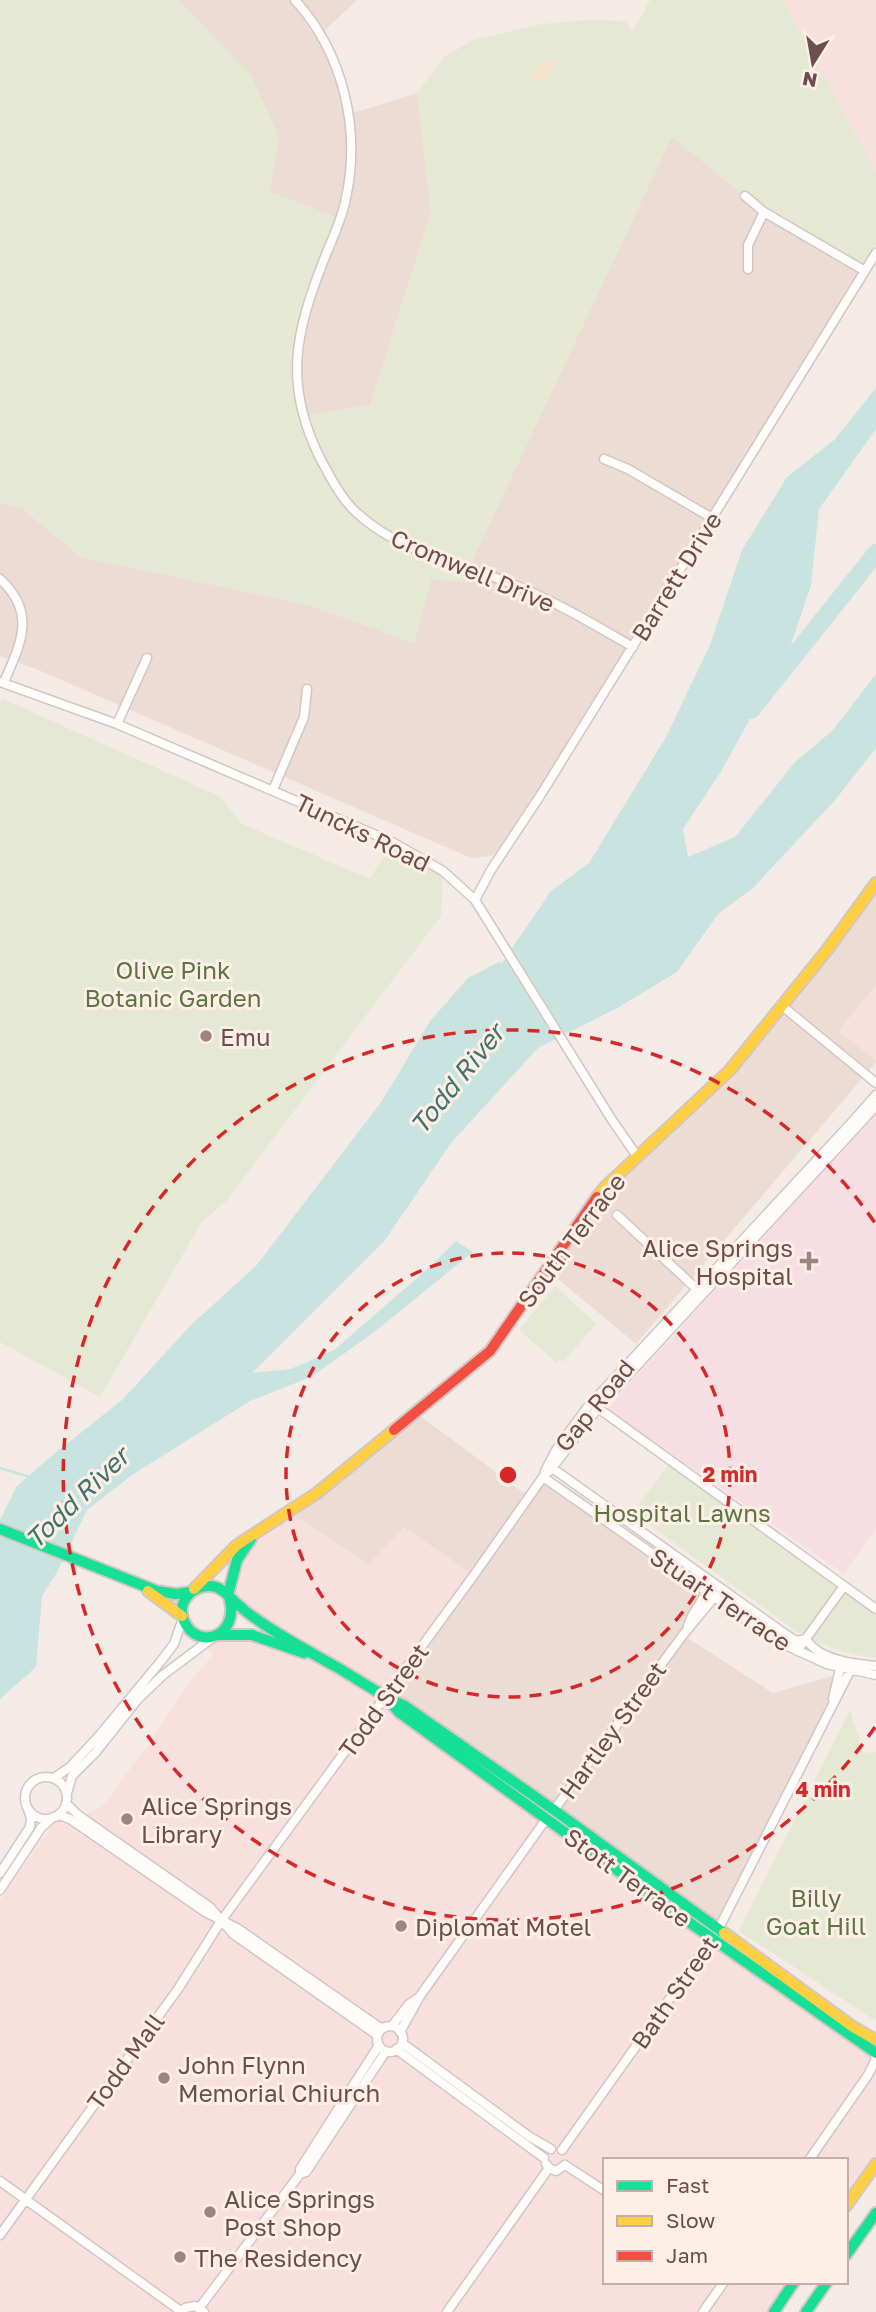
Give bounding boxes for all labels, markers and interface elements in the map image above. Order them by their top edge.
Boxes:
north arrow [778,28,848,98]
text: N [800,68,819,93]
street label: Barrett Drive [625,506,727,646]
street label: Cromwell Drive [387,523,559,617]
street label: Tuncks Road [291,787,435,877]
park label: Olive Pink Botanic Garden [85,955,261,1012]
water label: Todd River [403,1015,513,1140]
place label: Emu [220,1022,270,1051]
marker: Emu [198,1028,214,1044]
street label: South Terrace [511,1167,631,1313]
place label: Alice Springs Hospital [642,1233,793,1290]
marker: Alice Springs Hospital [799,1251,819,1271]
street label: Gap Road [548,1353,640,1457]
water label: Todd River [19,1438,138,1555]
text: 2 min [703,1461,757,1487]
centre of rings [496,1463,520,1487]
park label: Hospital Lawns [593,1498,771,1527]
street label: Stuart Terrace [645,1541,797,1657]
street label: Todd Street [332,1637,434,1763]
street label: Hartley Street [552,1656,672,1804]
text: 4 min [795,1776,851,1802]
place label: Alice Springs Library [141,1791,292,1848]
marker: Alice Springs Library [119,1811,135,1827]
street label: Stott Terrace [559,1821,697,1933]
park label: Billy Goat Hill [766,1883,866,1940]
place label: Diplomat Motel [415,1912,591,1941]
marker: Diplomat Motel [393,1918,409,1934]
street label: Bath Street [625,1930,723,2054]
street label: Todd Mall [80,2007,170,2115]
place label: John Flynn Memorial Chiurch [178,2050,380,2107]
marker: John Flynn Memorial Chiurch [156,2070,172,2086]
legend [603,2158,848,2284]
text: Fast [666,2172,709,2198]
place label: Alice Springs Post Shop [224,2184,375,2241]
marker: Alice Springs Post Shop [202,2204,218,2220]
text: Slow [666,2207,715,2233]
text: Jam [666,2242,708,2268]
place label: The Residency [194,2243,362,2272]
marker: The Residency [172,2249,188,2265]

